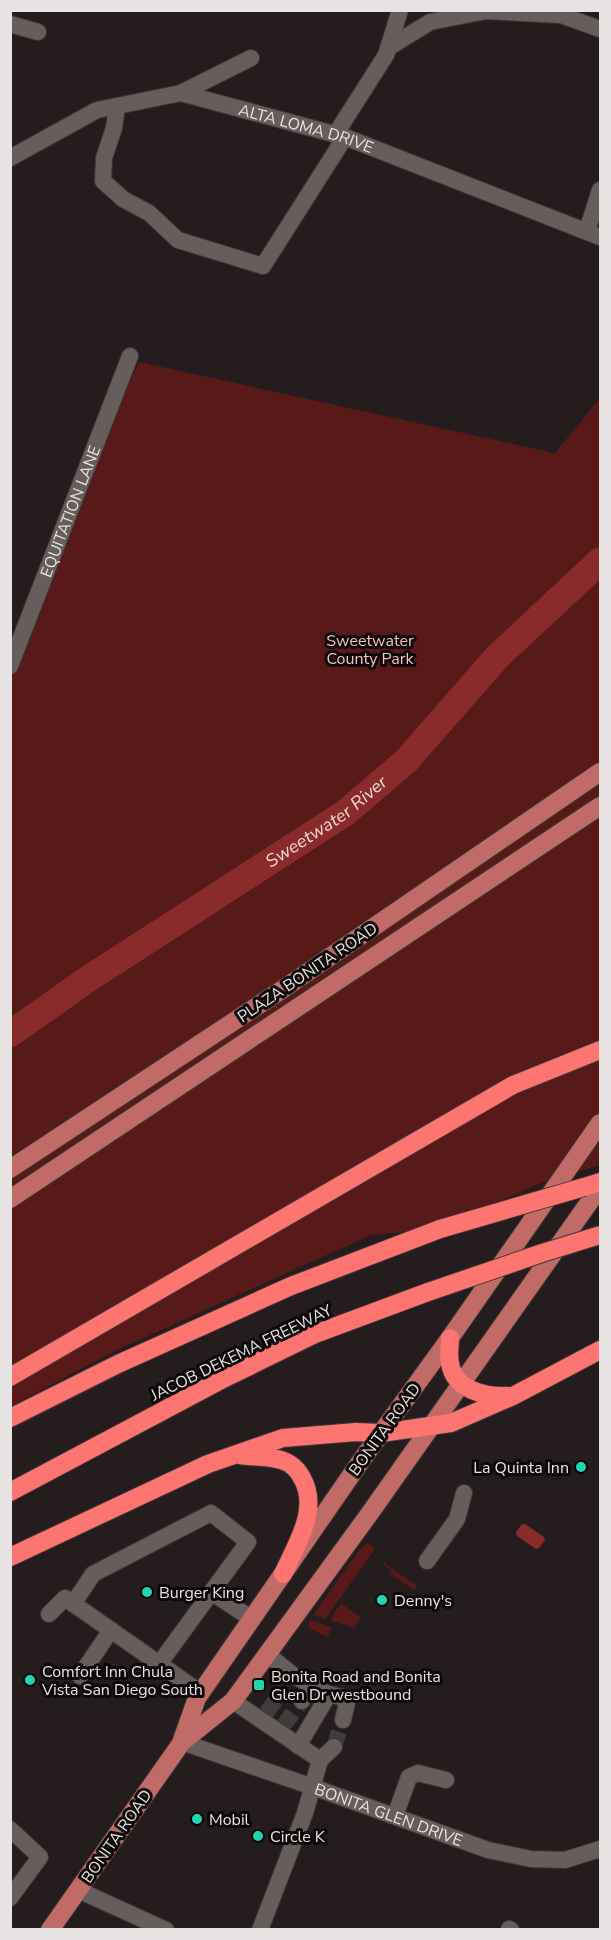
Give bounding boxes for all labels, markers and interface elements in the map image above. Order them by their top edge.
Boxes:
street label: ALTA LOMA DRIVE [236,99,376,159]
street label: EQUITATION LANE [35,443,106,581]
park label: Sweetwater County Park [326,630,415,670]
water label: Sweetwater River [261,770,393,873]
street label: PLAZA BONITA ROAD [233,918,382,1028]
street label: JACOB DEKEMA FREEWAY [146,1299,336,1407]
street label: BONITA ROAD [344,1379,426,1480]
place label: La Quinta Inn [473,1457,569,1479]
marker: La Quinta Inn [574,1460,588,1474]
place label: Burger King [159,1582,244,1604]
marker: Burger King [140,1585,154,1599]
place label: Denny's [394,1590,452,1612]
marker: Denny's [375,1593,389,1607]
place label: Comfort Inn Chula Vista San Diego South [41,1661,203,1701]
place label: Bonita Road and Bonita Glen Dr westbound [271,1666,441,1706]
marker: Comfort Inn Chula Vista San Diego South [23,1673,37,1687]
marker: Bonita Road and Bonita Glen Dr westbound [252,1678,266,1692]
street label: BONITA GLEN DRIVE [311,1778,465,1852]
street label: BONITA ROAD [76,1785,157,1888]
place label: Mobil [209,1809,250,1831]
marker: Mobil [190,1812,204,1826]
place label: Circle K [270,1826,326,1848]
marker: Circle K [251,1829,265,1843]

